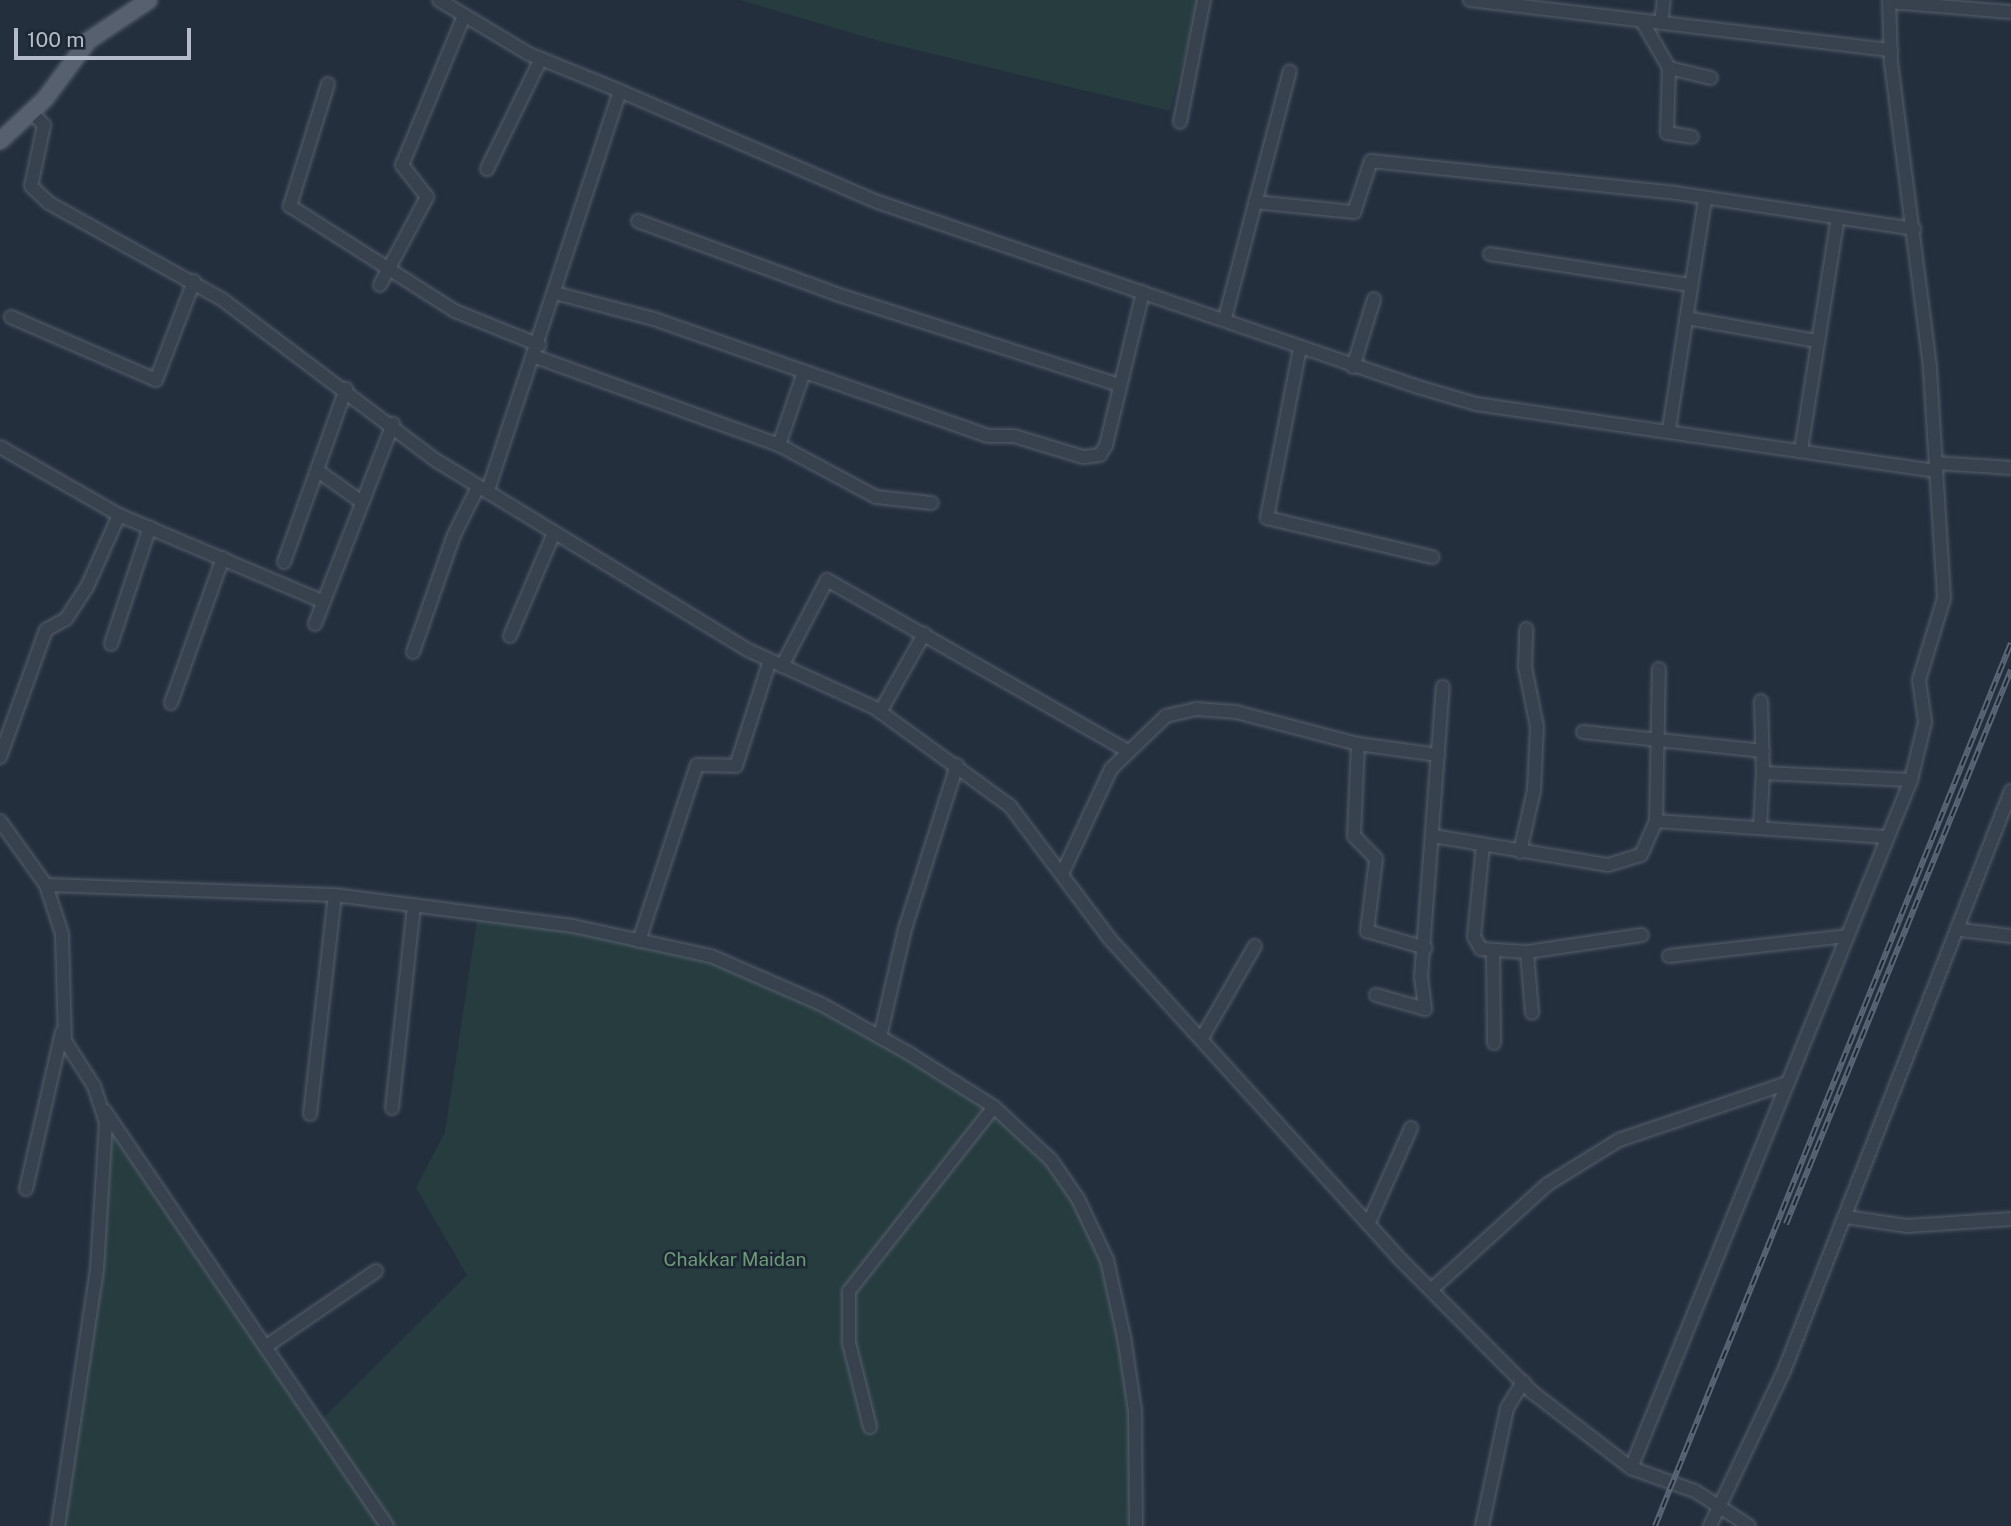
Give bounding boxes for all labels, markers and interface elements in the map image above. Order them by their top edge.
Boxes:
scale bar [18,14,194,58]
text: 100 m [27,27,84,52]
park label: Chakkar Maidan [664,1249,806,1271]

